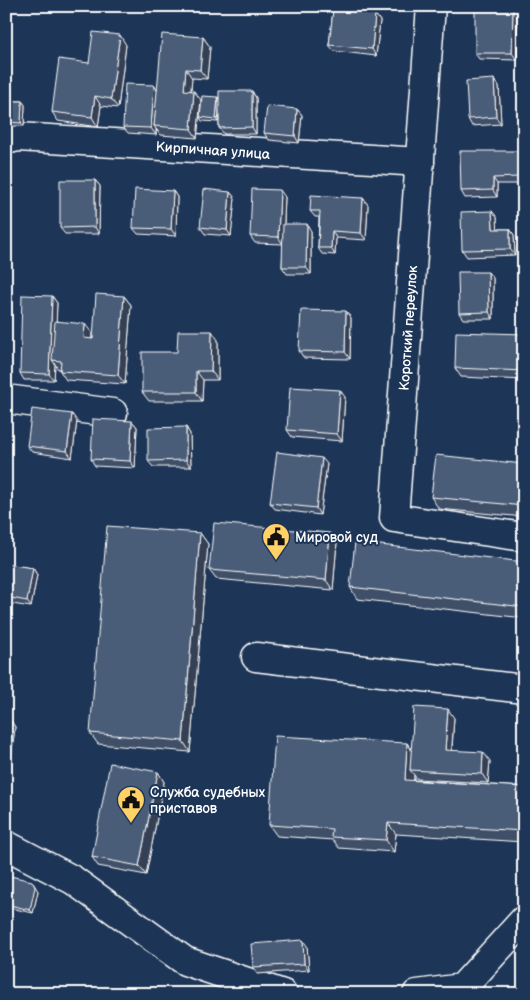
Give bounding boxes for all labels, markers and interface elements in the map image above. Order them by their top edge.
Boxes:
street label: Кирпичная улица [155,138,271,163]
street label: Короткий переулок [396,264,421,391]
public building icon: Мировой суд [261,522,291,561]
place label: Мировой суд [295,529,378,546]
place label: Служба судебных приставов [150,784,266,817]
public building icon: Служба судебных приставов [116,785,146,824]

